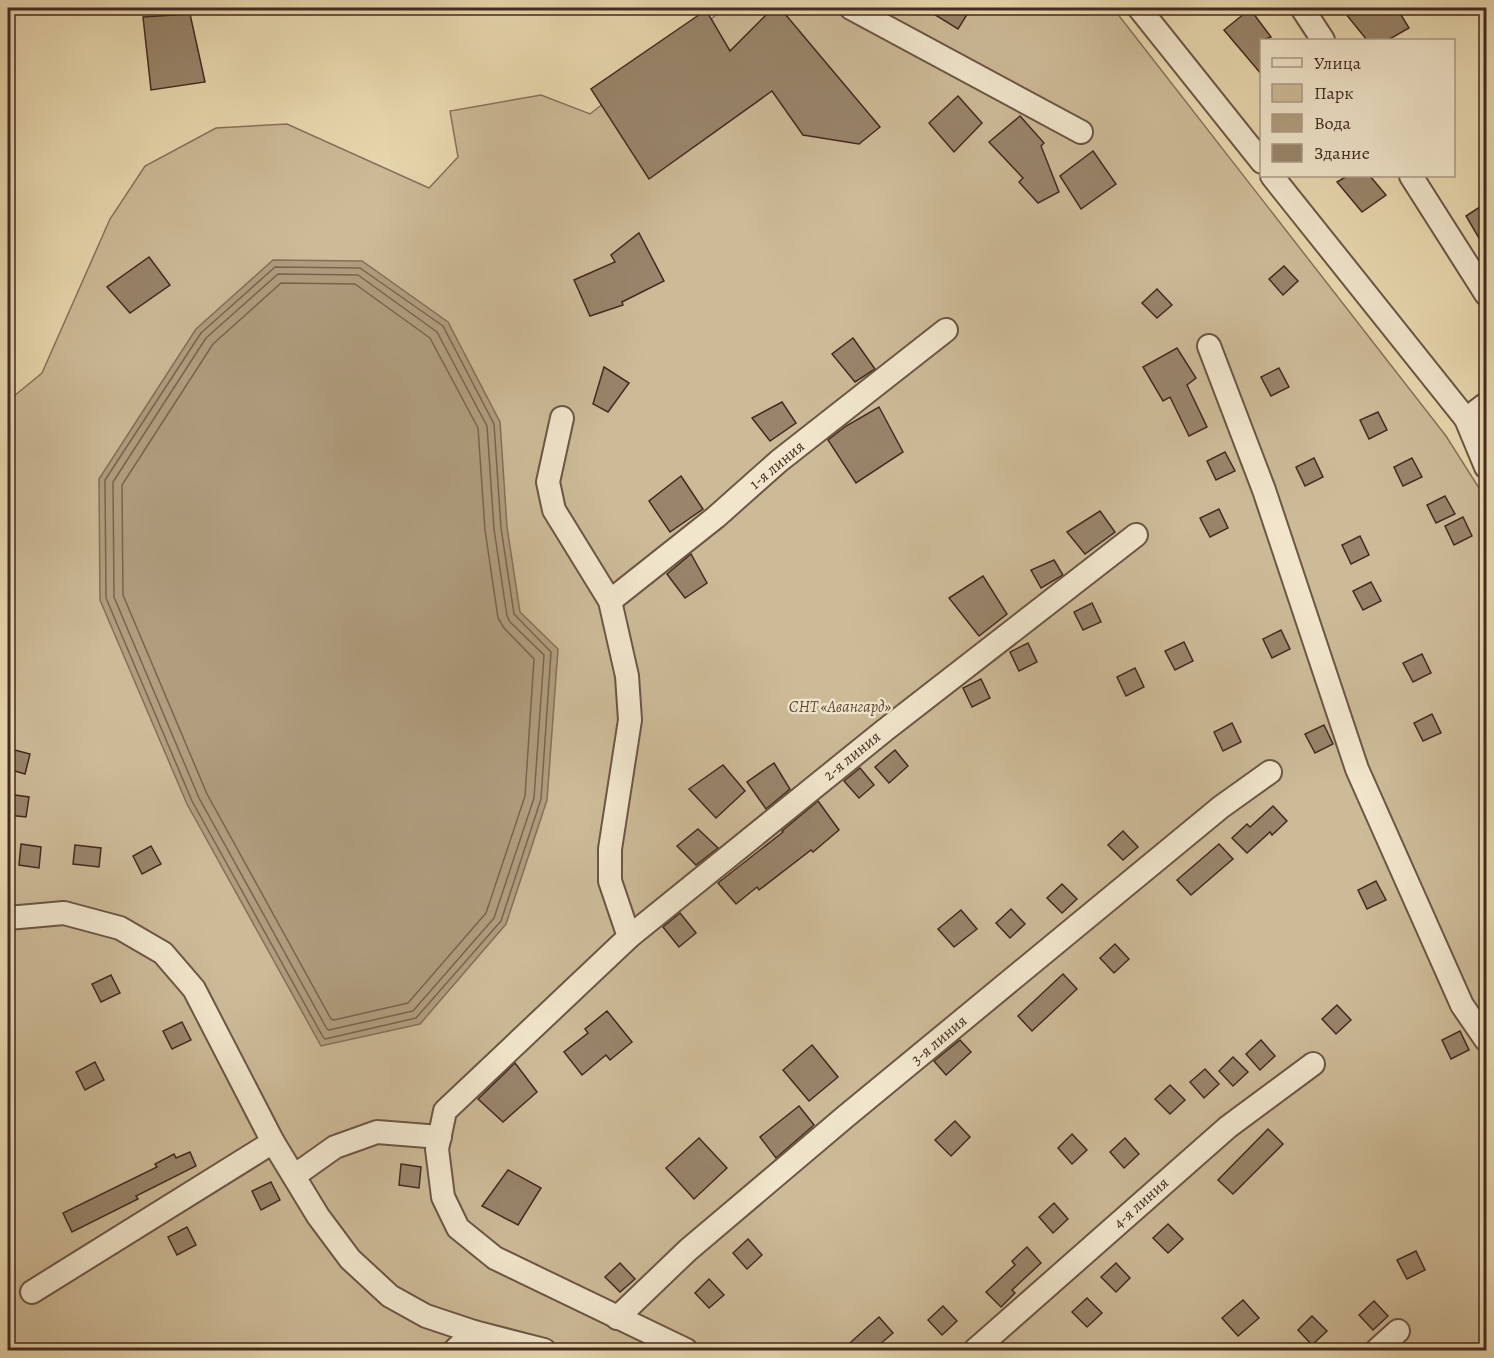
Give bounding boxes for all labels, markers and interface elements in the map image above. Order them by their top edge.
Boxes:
legend [1260,39,1455,177]
text: Улица [1314,51,1362,75]
text: Парк [1314,81,1354,105]
text: Вода [1314,111,1352,135]
text: Здание [1314,141,1370,165]
street label: 1-я линия [745,435,810,495]
park label: СНТ «Авангард» [789,696,892,718]
street label: 2-я линия [819,726,886,786]
street label: 3-я линия [906,1010,972,1070]
street label: 4-я линия [1109,1172,1174,1234]

